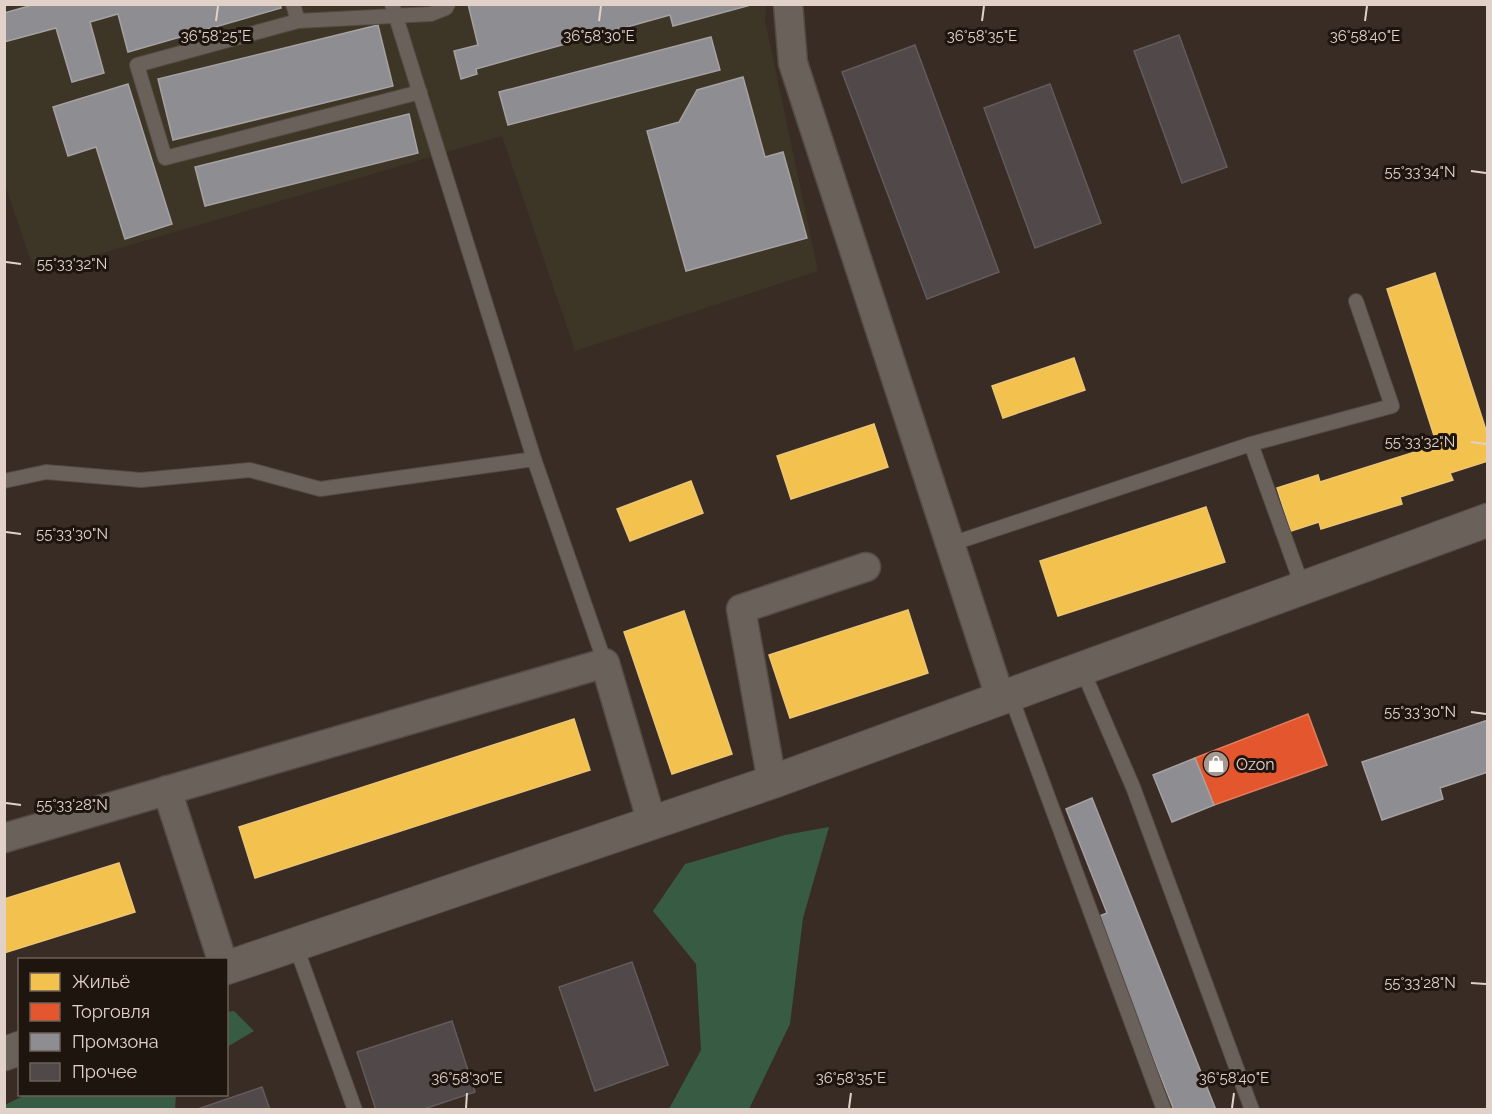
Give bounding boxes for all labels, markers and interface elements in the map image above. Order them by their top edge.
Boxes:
text: 36°58'25"E [181,27,251,45]
text: 36°58'30"E [563,27,635,45]
text: 36°58'35"E [947,27,1017,45]
text: 36°58'40"E [1330,27,1400,45]
text: 55°33'34"N [1385,163,1455,181]
text: 55°33'32"N [37,255,107,273]
text: 55°33'32"N [1385,433,1455,451]
text: 55°33'30"N [36,525,108,543]
text: 55°33'30"N [1384,703,1456,721]
shop icon: Ozon [1201,749,1231,779]
place label: Ozon [1236,755,1275,774]
text: 55°33'28"N [36,796,108,814]
legend [18,958,228,1096]
text: Жильё [72,971,130,992]
text: 55°33'28"N [1384,974,1456,992]
text: Торговля [72,1001,150,1022]
text: Промзона [72,1031,159,1052]
text: Прочее [72,1061,138,1082]
text: 36°58'30"E [431,1069,503,1087]
text: 36°58'35"E [816,1069,886,1087]
text: 36°58'40"E [1199,1069,1269,1087]

